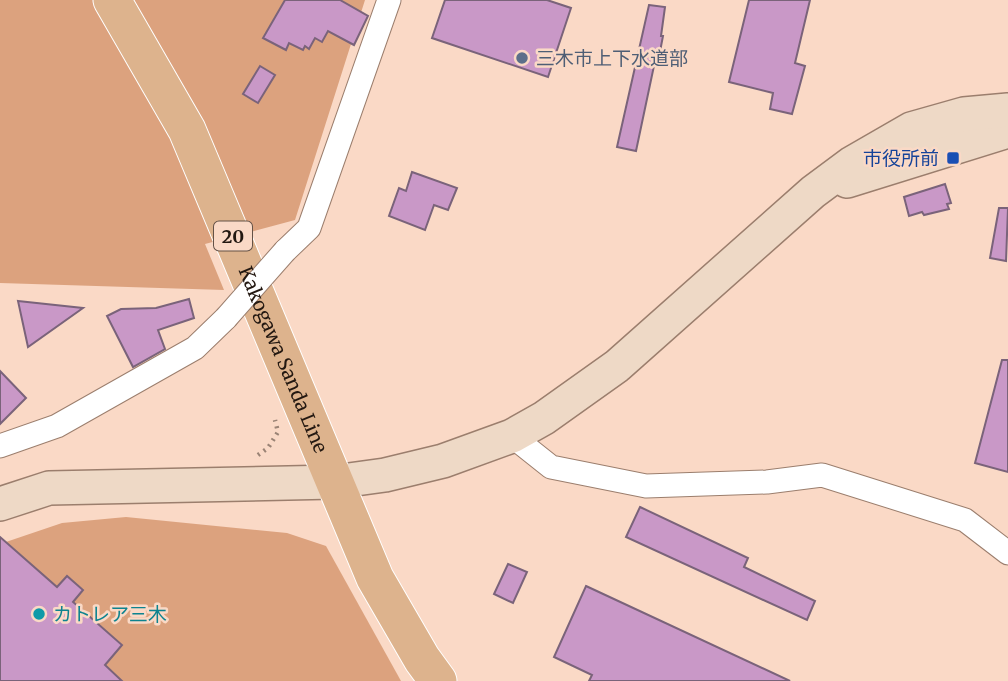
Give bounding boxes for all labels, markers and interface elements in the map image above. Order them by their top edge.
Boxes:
place label: 三木市上下水道部 [536,46,688,70]
marker: 三木市上下水道部 [514,50,530,66]
place label: 市役所前 [863,146,939,170]
marker: 市役所前 [945,150,961,166]
road number: 20 [214,222,252,250]
street label: Kakogawa Sanda Line [234,263,333,456]
place label: カトレア三木 [53,602,167,626]
marker: カトレア三木 [31,606,47,622]

